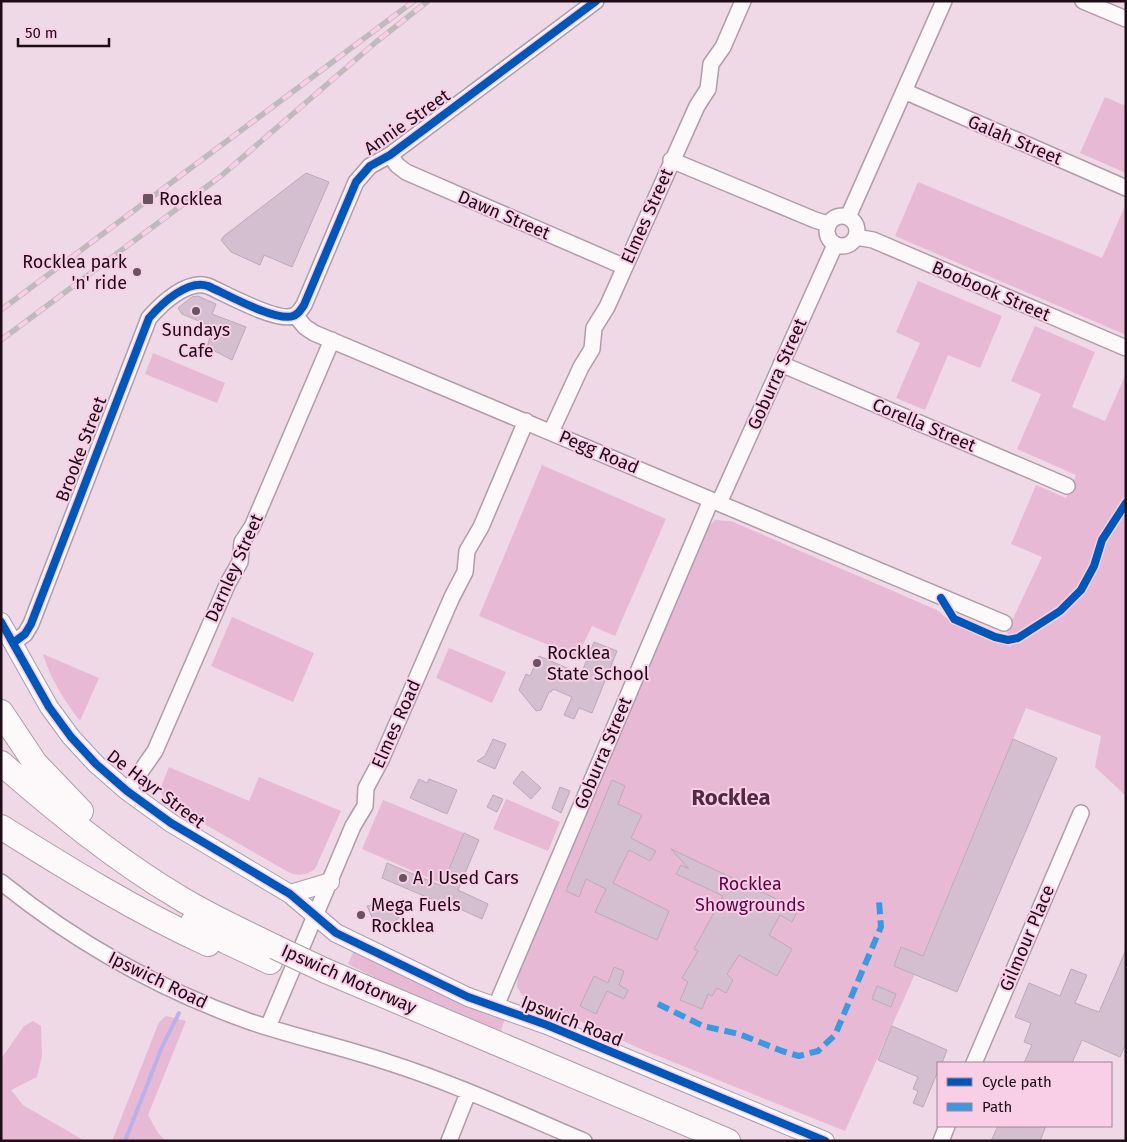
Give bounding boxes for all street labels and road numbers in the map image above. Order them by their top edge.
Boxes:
street label: Annie Street [360,84,455,160]
street label: Galah Street [965,110,1066,170]
street label: Elmes Street [616,164,678,267]
street label: Dawn Street [455,186,554,245]
street label: Boobook Street [928,256,1054,326]
street label: Goburra Street [743,314,812,433]
street label: Brooke Street [51,393,111,505]
street label: Corella Street [869,393,980,457]
street label: Pegg Road [556,425,642,479]
street label: Darnley Street [200,510,268,626]
street label: Elmes Road [367,676,425,772]
street label: Goburra Street [569,693,637,812]
street label: De Hayr Street [103,745,210,833]
street label: Gilmour Place [995,882,1059,994]
street label: Ipswich Motorway [278,939,420,1019]
street label: Ipswich Road [105,947,211,1013]
street label: Ipswich Road [518,991,626,1051]

